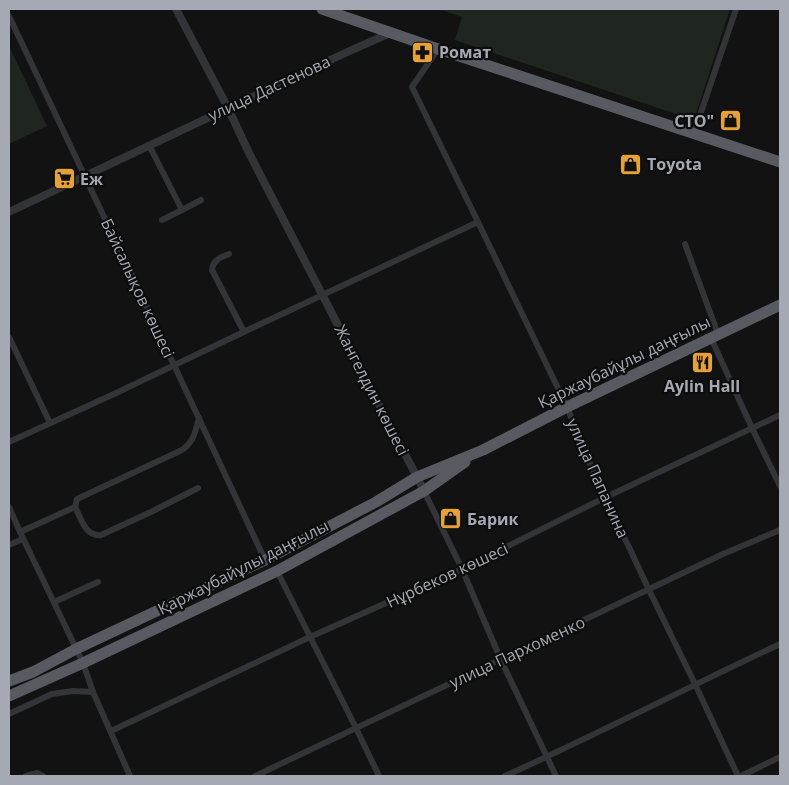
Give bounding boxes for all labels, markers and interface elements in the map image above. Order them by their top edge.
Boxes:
pharmacy icon: Ромат [411,40,435,64]
place label: Ромат [439,41,491,63]
street label: улица Дастенова [204,50,334,126]
shop icon: СТО" [718,109,742,133]
place label: СТО" [674,110,714,132]
shop icon: Toyota [619,152,643,176]
place label: Toyota [647,153,702,175]
supermarket icon: Еж [52,167,76,191]
place label: Еж [80,168,103,190]
street label: Байсалықов көшесі [96,215,180,361]
street label: Қаржаубайұлы даңғылы [534,311,714,413]
street label: Жангелдин көшесі [330,321,414,459]
restaurant icon: Aylin Hall [690,350,714,374]
place label: Aylin Hall [664,375,740,397]
street label: улица Папанина [562,415,634,541]
shop icon: Барик [439,507,463,531]
place label: Барик [467,508,519,530]
street label: Қаржаубайұлы даңғылы [154,514,332,620]
street label: Нұрбеков көшесі [382,537,512,613]
street label: улица Пархоменко [446,611,588,693]

